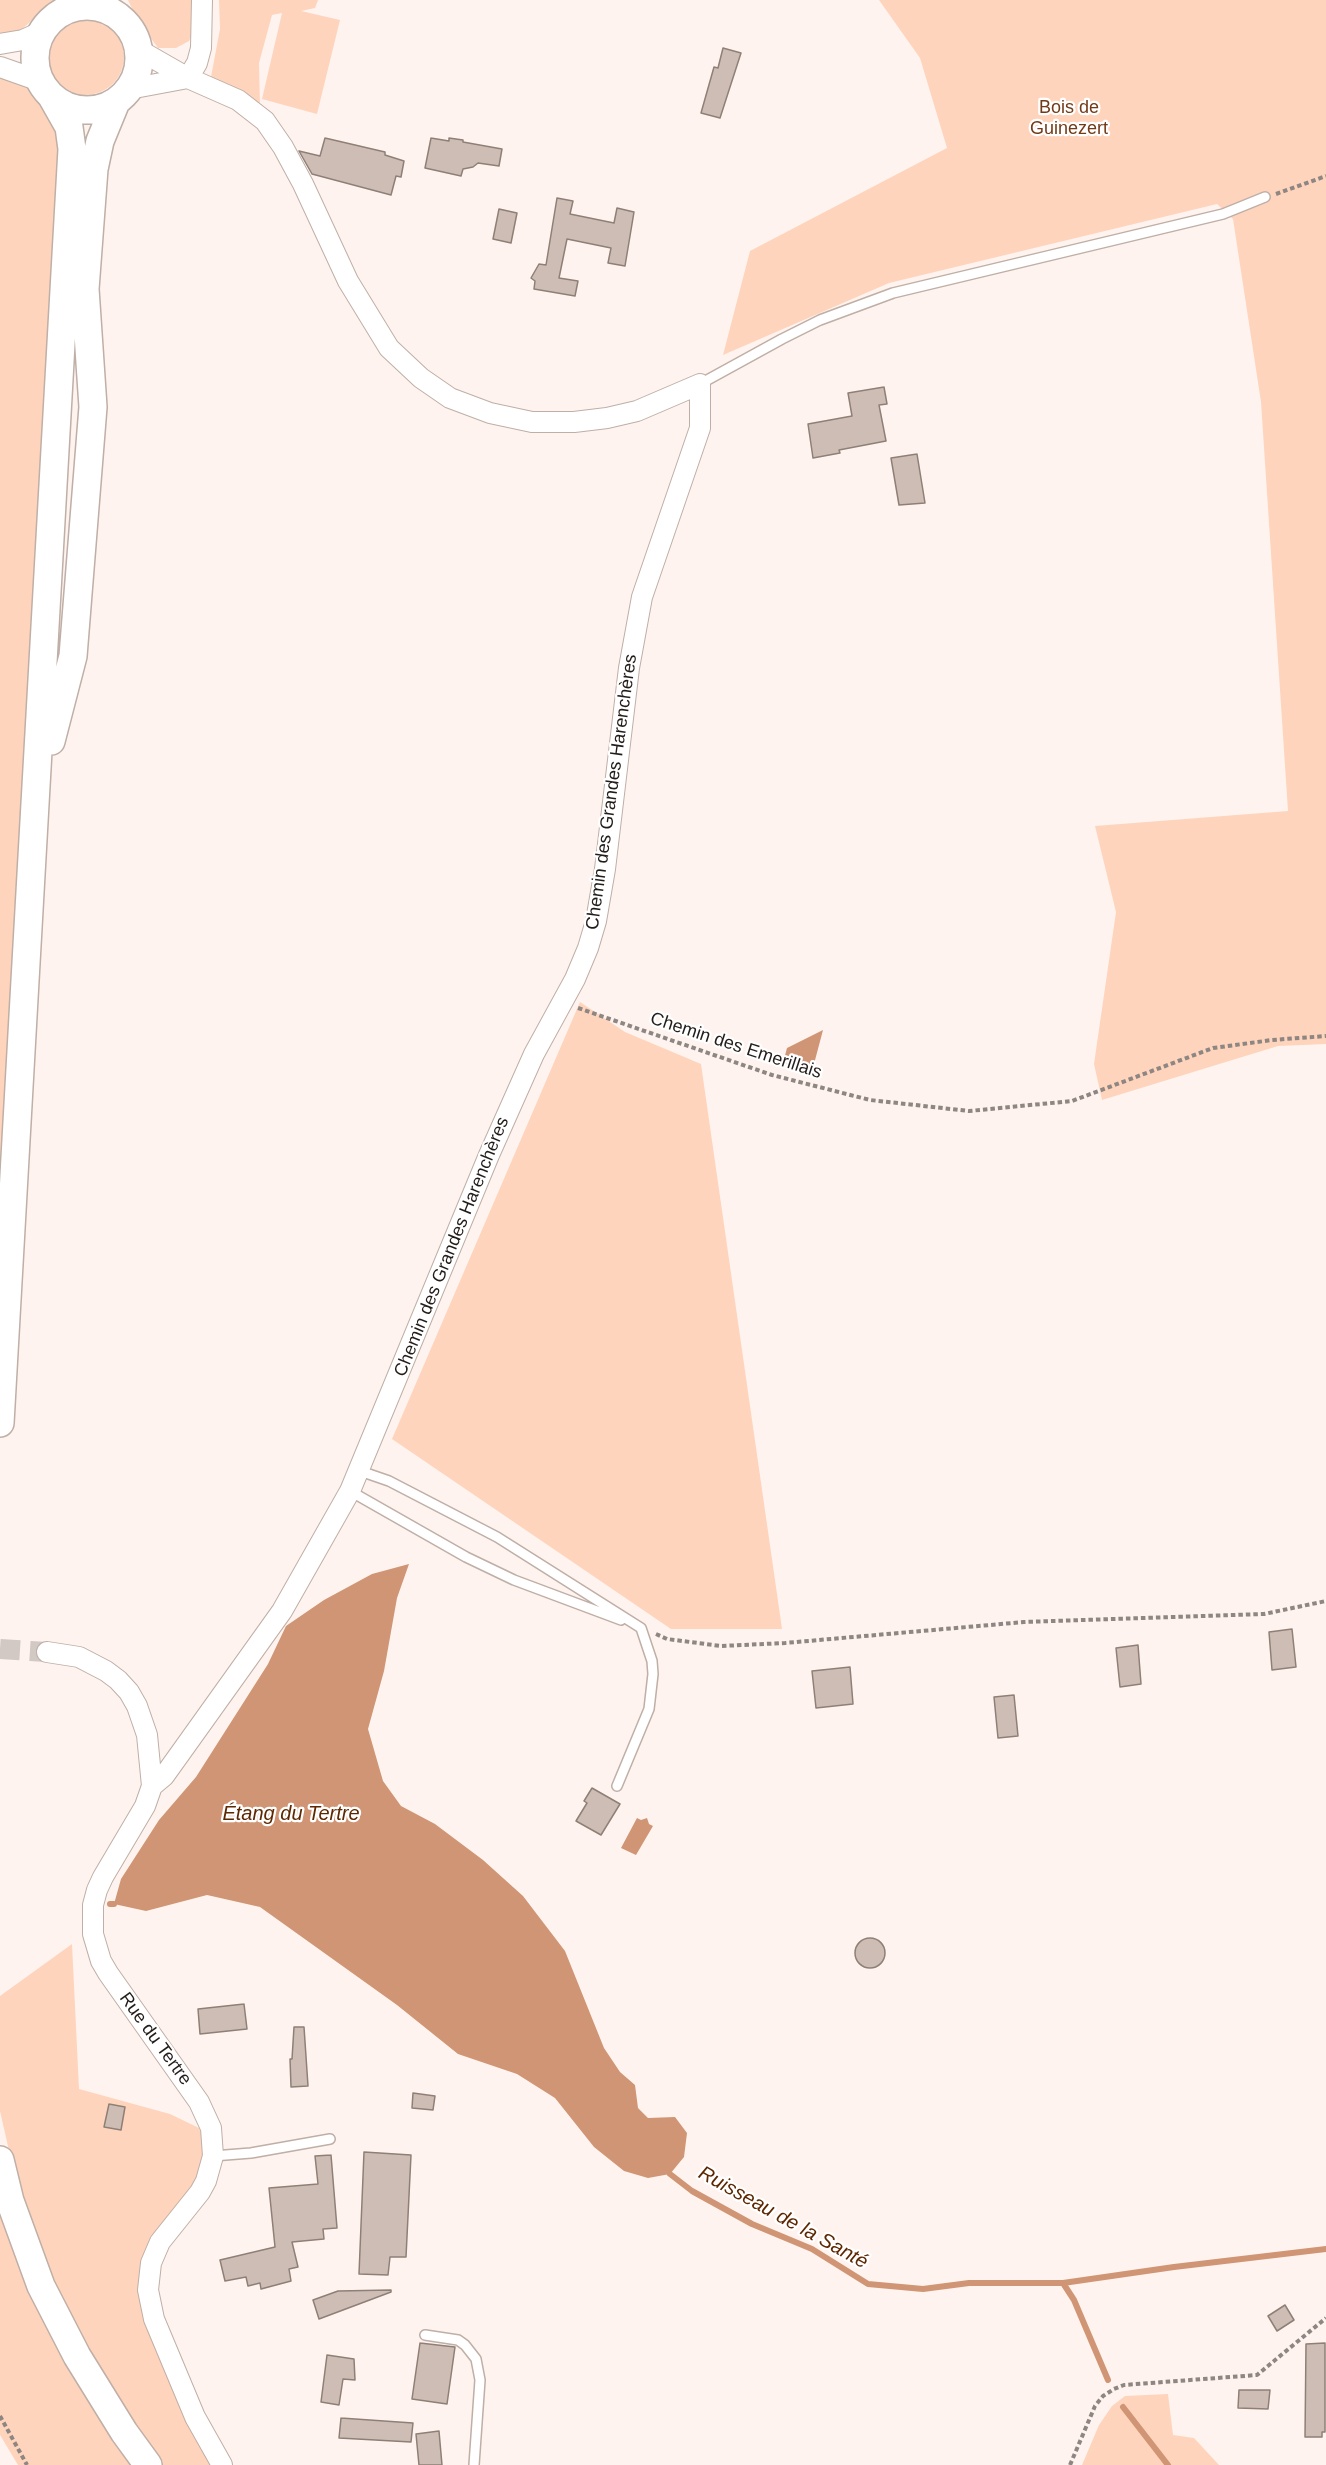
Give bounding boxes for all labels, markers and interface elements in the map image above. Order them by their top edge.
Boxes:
park label: Bois de Guinezert [1030,97,1108,140]
street label: Chemin des Grandes Harenchères [582,653,642,931]
street label: Chemin des Emerillais [648,1008,824,1084]
street label: Chemin des Grandes Harenchères [390,1114,514,1380]
water label: Étang du Tertre [222,1802,360,1826]
street label: Rue du Tertre [114,1989,196,2089]
water label: Ruisseau de la Santé [694,2161,872,2275]

